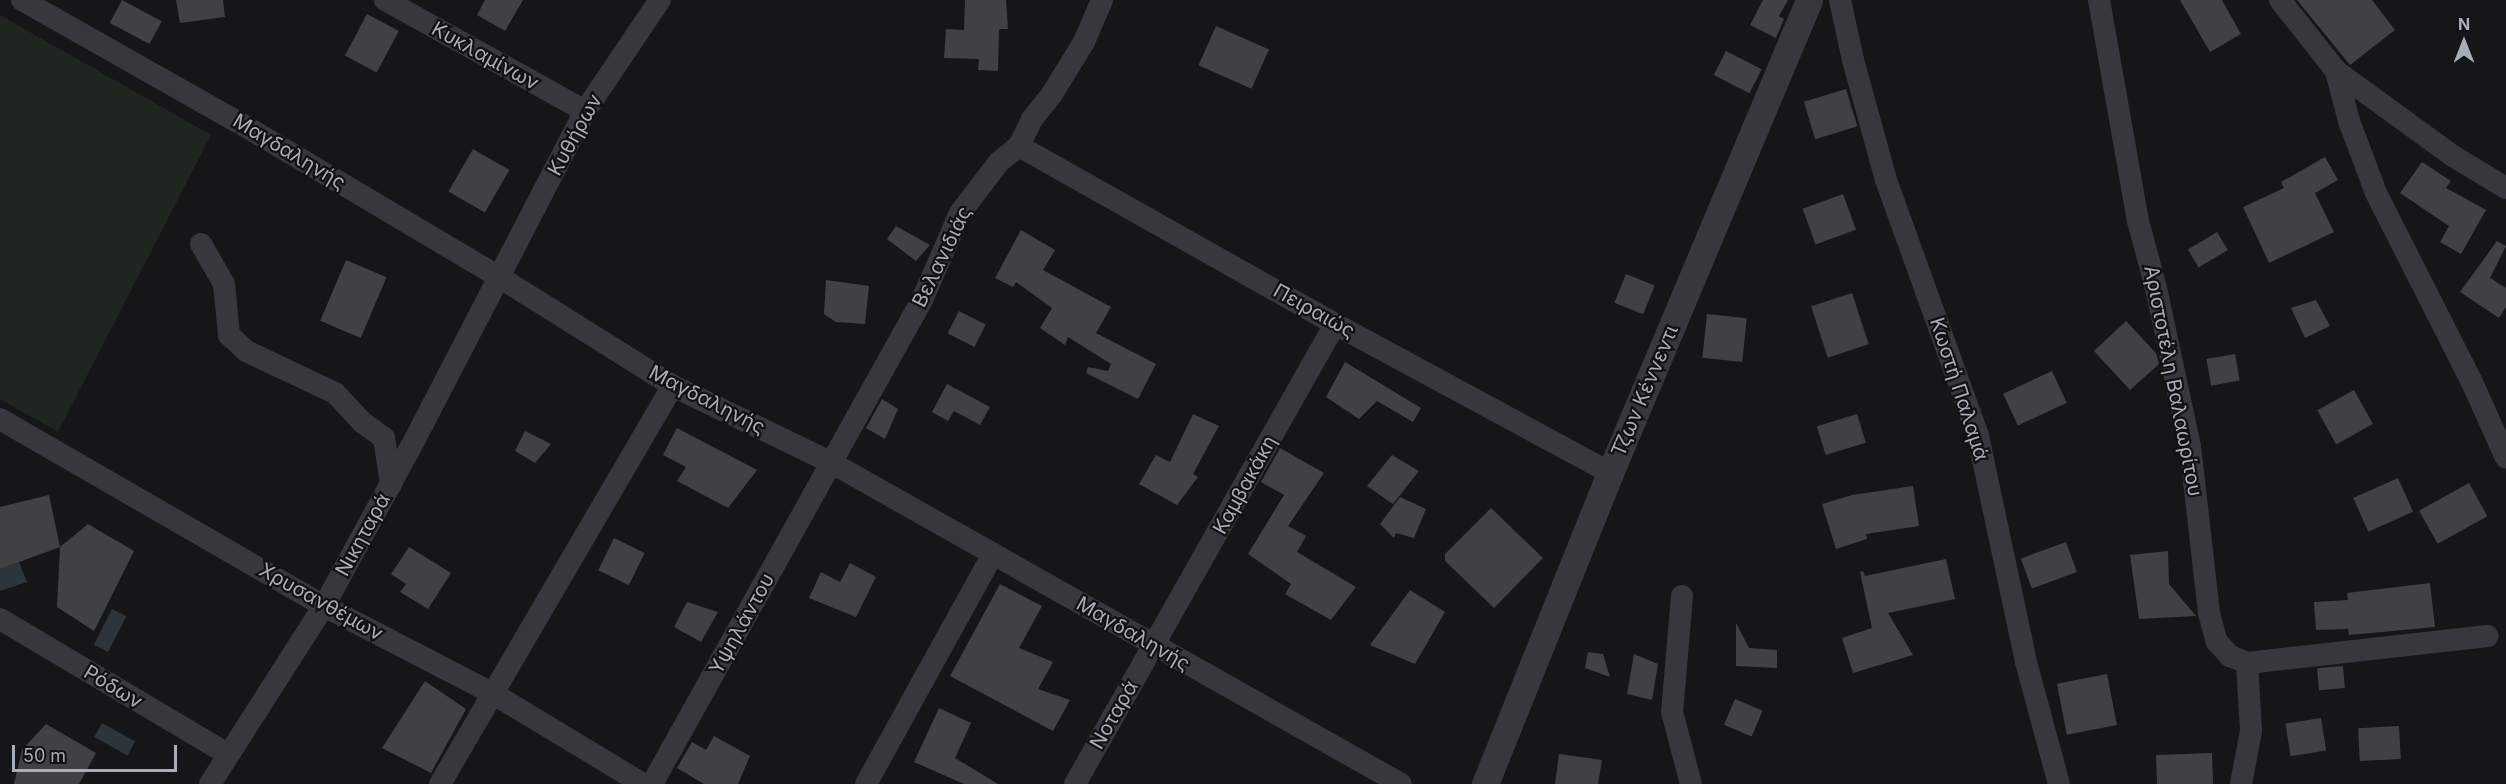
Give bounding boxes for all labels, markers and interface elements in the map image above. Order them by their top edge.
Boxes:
north arrow [2434,12,2494,72]
text: N [2458,14,2470,34]
street label: Κυκλαμίνων [427,17,543,95]
street label: Κυθήρων [543,90,607,180]
street label: Μαγδαληνής [228,109,350,195]
street label: Βελανιδιάς [907,203,977,311]
street label: Αριστοτέλη Βαλαωρίτου [2139,263,2207,499]
street label: Πειραιώς [1269,279,1359,343]
street label: Κωστή Παλαμά [1925,315,1993,463]
street label: Τζων Κέννεντι [1607,322,1683,460]
street label: Μαγδαληνής [645,360,769,440]
street label: Καμβακάκη [1208,432,1282,538]
street label: Νικηταρά [331,490,395,580]
street label: Χρυσανθέμων [255,558,387,646]
street label: Υψηλάντου [704,569,780,679]
street label: Μαγδαληνής [1072,592,1194,676]
street label: Ρόδων [79,660,147,714]
street label: Νοταρά [1085,677,1143,753]
scale bar [15,733,180,771]
text: 50 m [23,745,66,766]

